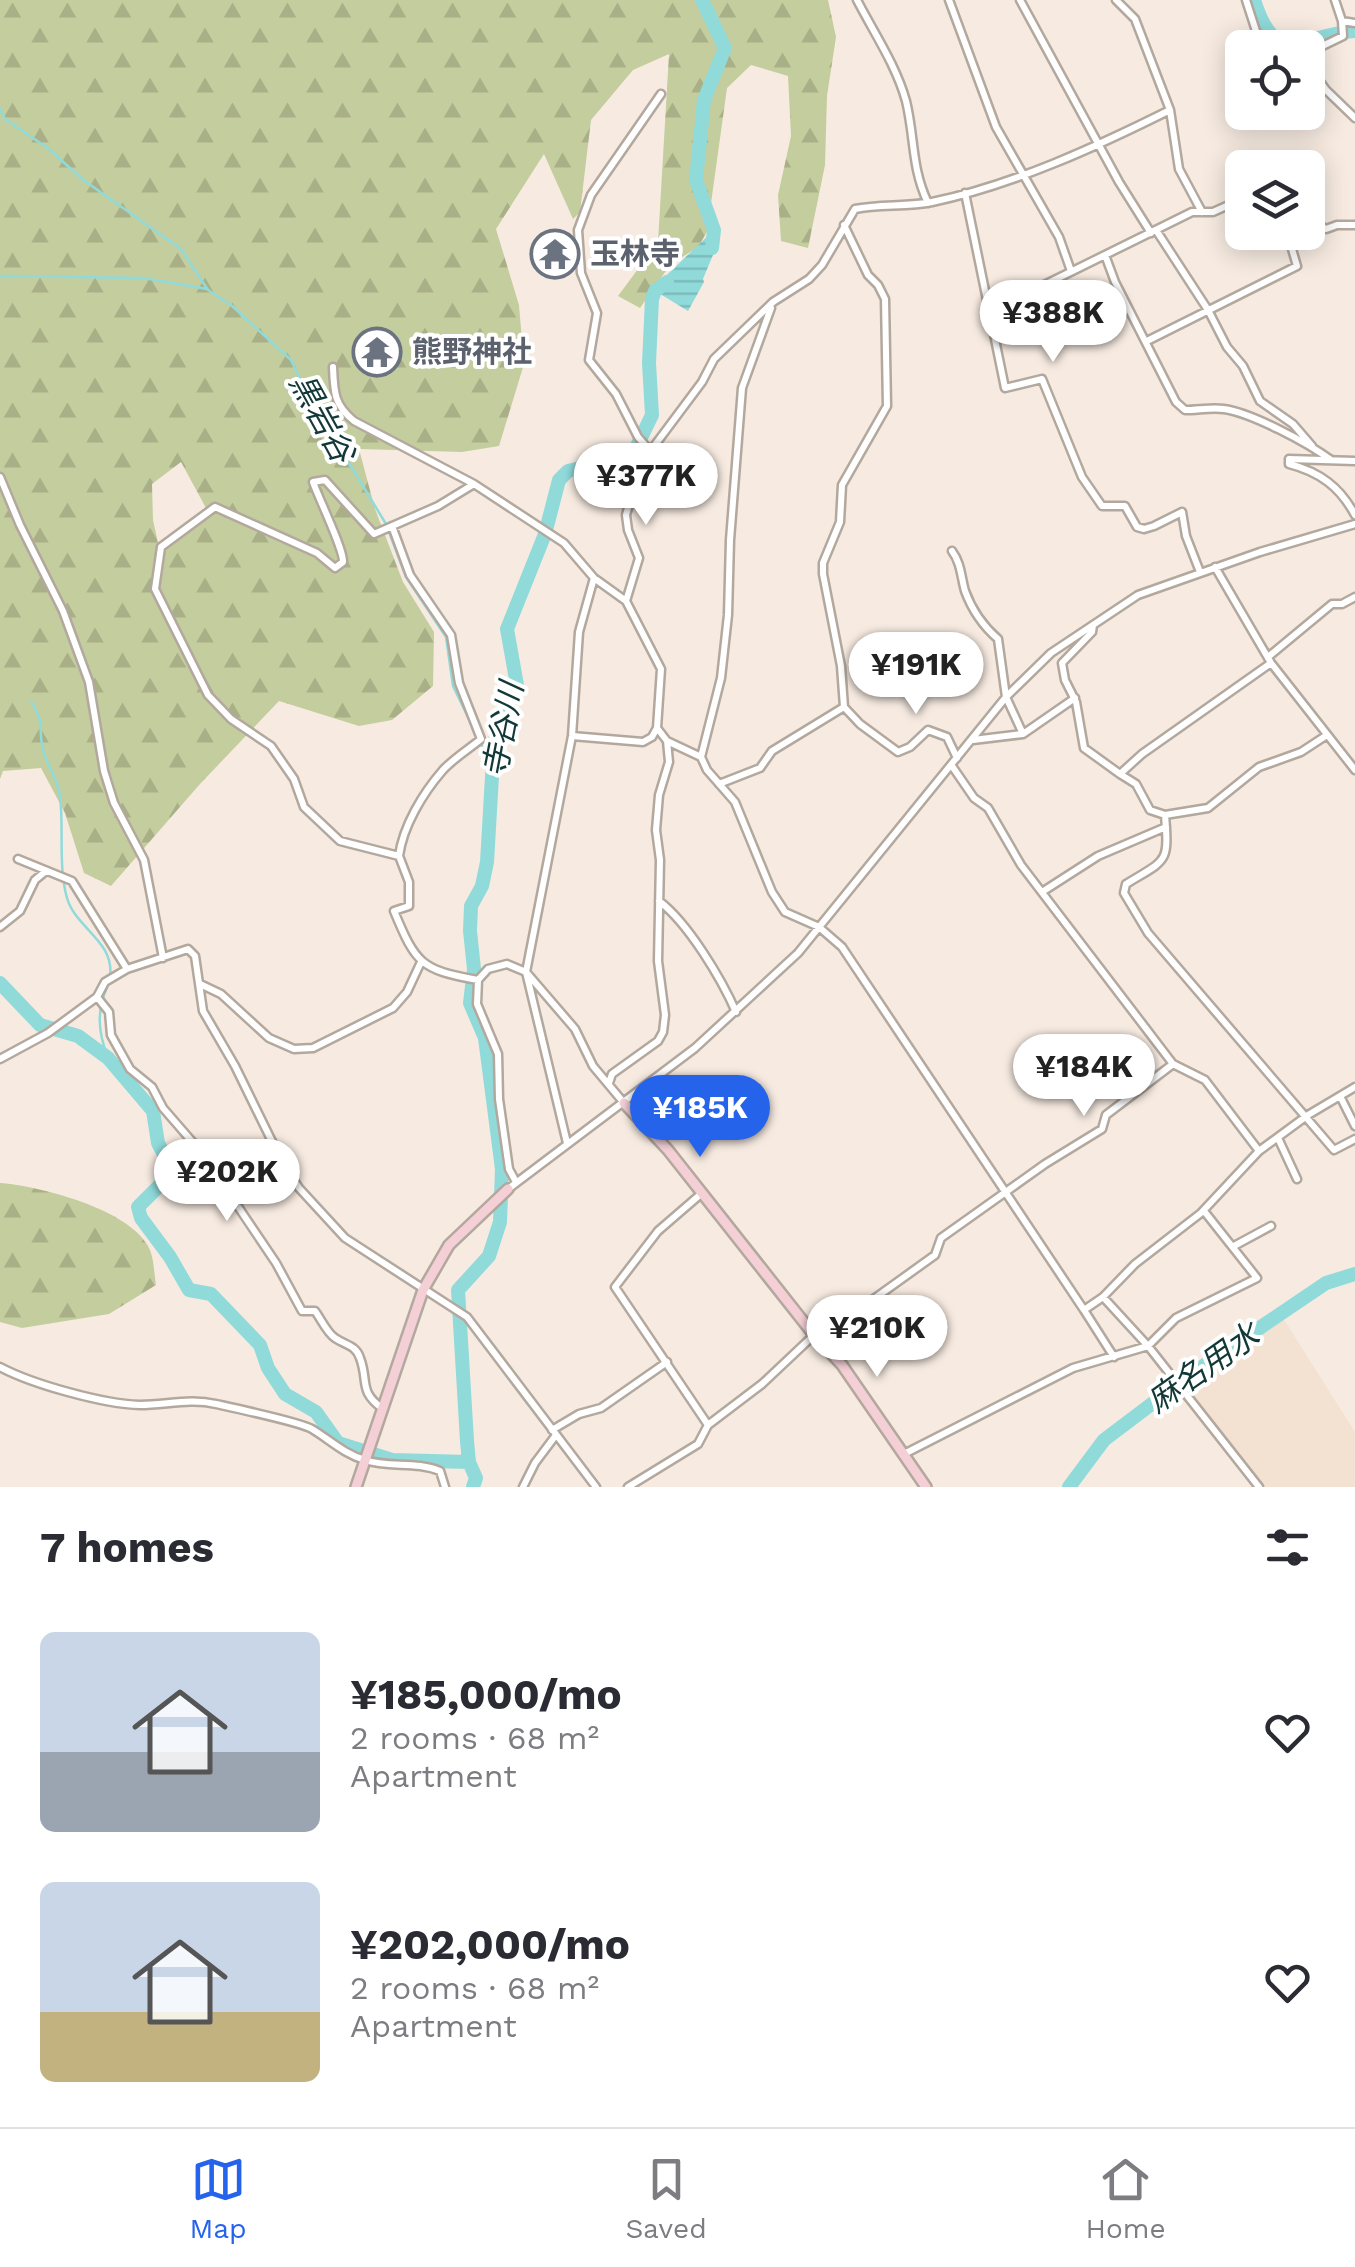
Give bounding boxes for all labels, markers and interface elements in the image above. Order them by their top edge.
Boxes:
map controls [1225,30,1325,250]
button: locate [1225,30,1325,130]
button: layers [1225,150,1325,250]
temple icon: 玉林寺 [529,228,581,280]
place label: 玉林寺 [590,236,680,271]
pin: ¥388K [983,280,1123,365]
text: ¥388K [1002,293,1104,331]
temple icon: 熊野神社 [351,326,403,378]
place label: 熊野神社 [412,334,532,369]
water label: 黒岩谷 [282,367,363,472]
pin: ¥377K [576,443,716,528]
text: ¥377K [596,456,696,494]
pin: ¥191K [846,632,986,717]
text: ¥191K [871,645,961,683]
water label: 寺谷川 [475,676,531,781]
pin: ¥184K [1014,1034,1154,1119]
text: ¥184K [1035,1047,1133,1085]
pin: ¥185K [630,1075,770,1160]
text: ¥185K [652,1088,748,1126]
pin: ¥202K [157,1139,297,1224]
text: ¥202K [176,1152,278,1190]
pin: ¥210K [807,1295,947,1380]
text: ¥210K [829,1308,925,1346]
water label: 麻名用水 [1140,1314,1269,1420]
icon: filters [1260,1520,1315,1575]
text: 7 homes [40,1523,214,1572]
text: ¥185,000/mo [350,1670,622,1719]
icon: home [120,1672,240,1792]
icon: heart [1260,1705,1315,1760]
text: 2 rooms · 68 m² [350,1719,599,1757]
text: Apartment [350,1757,517,1795]
text: ¥202,000/mo [350,1920,630,1969]
icon: home [120,1922,240,2042]
icon: heart [1260,1955,1315,2010]
text: 2 rooms · 68 m² [350,1969,599,2007]
text: Apartment [350,2007,517,2045]
tab: Map [189,2152,247,2245]
tab: Saved [625,2152,707,2245]
tab: Home [1086,2152,1166,2245]

